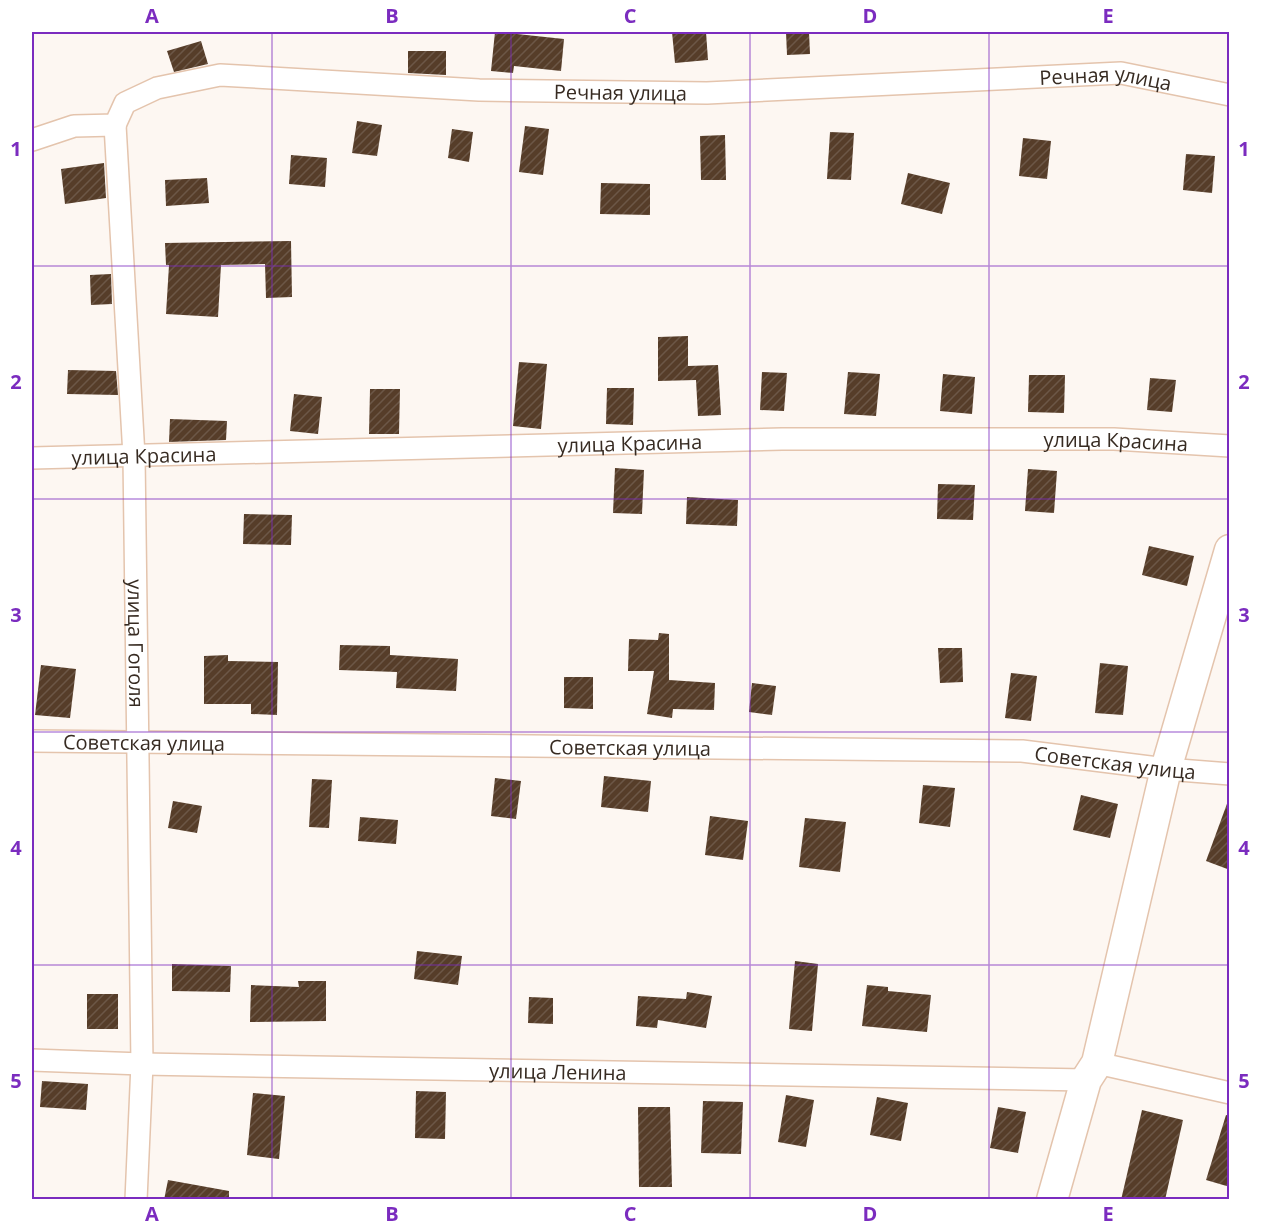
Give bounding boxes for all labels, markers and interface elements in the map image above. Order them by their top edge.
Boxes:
text: A [145,2,159,29]
text: B [385,2,399,29]
text: C [624,2,637,29]
text: D [863,2,877,29]
text: E [1102,2,1114,29]
street label: Речная улица [1039,59,1174,96]
street label: Речная улица [554,77,687,106]
text: 1 [10,135,22,162]
text: 1 [1238,135,1250,162]
text: 2 [10,368,22,395]
text: 2 [1238,368,1250,395]
street label: улица Красина [1043,426,1189,457]
street label: улица Красина [557,428,702,458]
street label: улица Красина [71,440,217,470]
street label: улица Гоголя [122,579,151,708]
text: 3 [10,601,22,628]
text: 3 [1238,601,1250,628]
street label: Советская улица [63,728,225,756]
street label: Советская улица [549,733,711,761]
street label: Советская улица [1033,739,1197,785]
text: 4 [10,834,22,861]
text: 4 [1238,834,1250,861]
street label: улица Ленина [489,1056,627,1086]
text: 5 [10,1067,22,1094]
text: 5 [1238,1067,1250,1094]
text: A [145,1200,159,1227]
text: B [385,1200,399,1227]
text: C [624,1200,637,1227]
text: D [863,1200,877,1227]
text: E [1102,1200,1114,1227]

